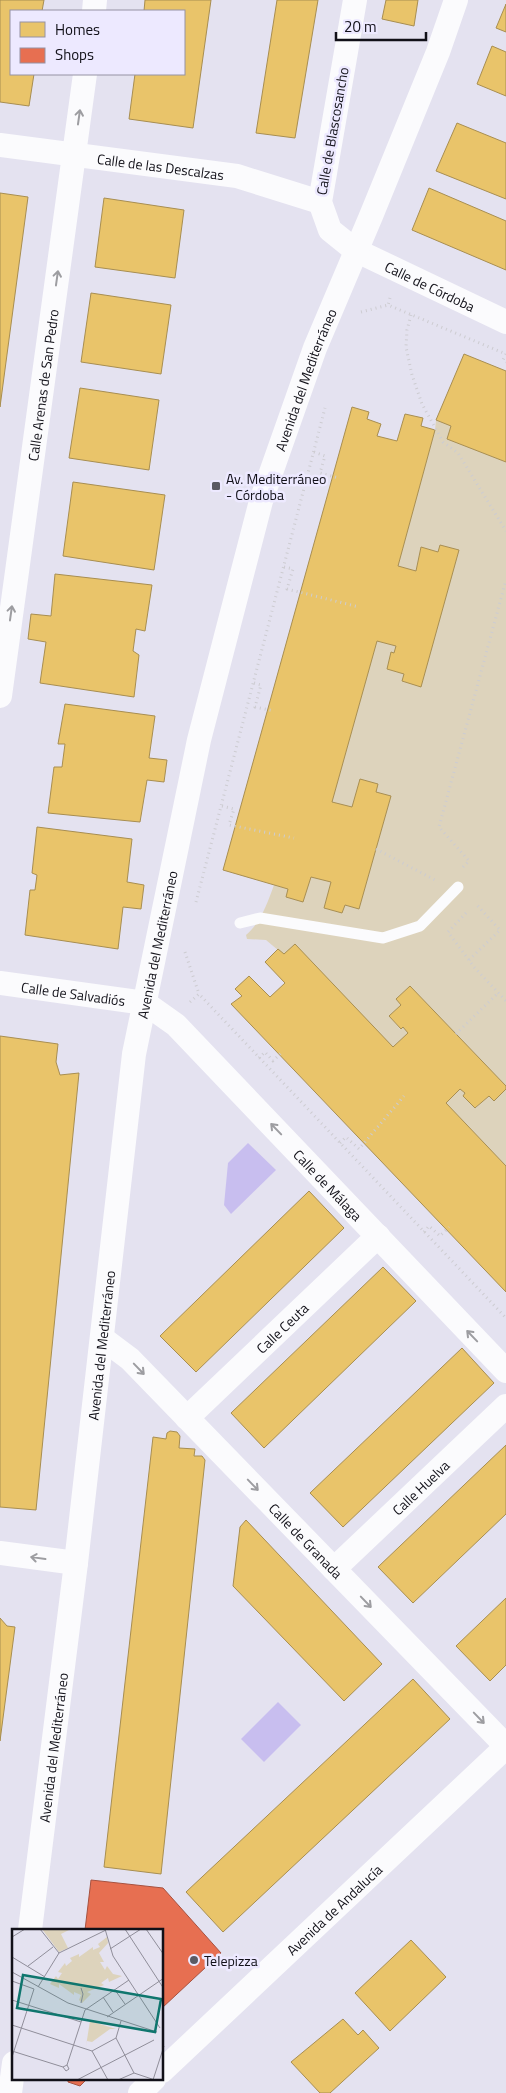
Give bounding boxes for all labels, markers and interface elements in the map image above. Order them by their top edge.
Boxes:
legend [10,10,185,75]
scale bar [336,10,426,42]
text: 20 m [344,15,377,38]
text: Homes [55,18,100,41]
text: Shops [55,43,94,66]
street label: Calle de Blascosancho [310,65,354,197]
one-way arrow [74,110,84,126]
street label: Calle de las Descalzas [96,147,225,185]
street label: Calle de Córdoba [382,255,479,316]
one-way arrow [52,271,62,287]
street label: Avenida del Mediterráneo [269,305,341,454]
street label: Calle Arenas de San Pedro [22,308,63,462]
place label: Av. Mediterráneo - Córdoba [226,468,326,505]
marker: Av. Mediterráneo - Córdoba [210,480,222,492]
one-way arrow [6,605,16,621]
street label: Avenida del Mediterráneo [131,869,182,1020]
street label: Calle de Salvadiós [20,976,127,1011]
one-way arrow [270,1123,282,1136]
street label: Calle de Málaga [289,1144,368,1225]
street label: Avenida del Mediterráneo [82,1269,120,1421]
street label: Calle Ceuta [251,1298,313,1358]
one-way arrow [466,1329,478,1342]
one-way arrow [133,1363,145,1375]
street label: Calle Huelva [387,1455,454,1520]
one-way arrow [247,1479,259,1492]
street label: Calle de Granada [265,1498,348,1583]
one-way arrow [30,1553,46,1563]
one-way arrow [360,1595,372,1608]
street label: Avenida del Mediterráneo [33,1671,73,1824]
one-way arrow [473,1712,485,1725]
street label: Avenida de Andalucía [281,1859,386,1960]
inset map [12,1929,164,2080]
place label: Telepizza [204,1950,258,1971]
marker: Telepizza [188,1954,200,1966]

